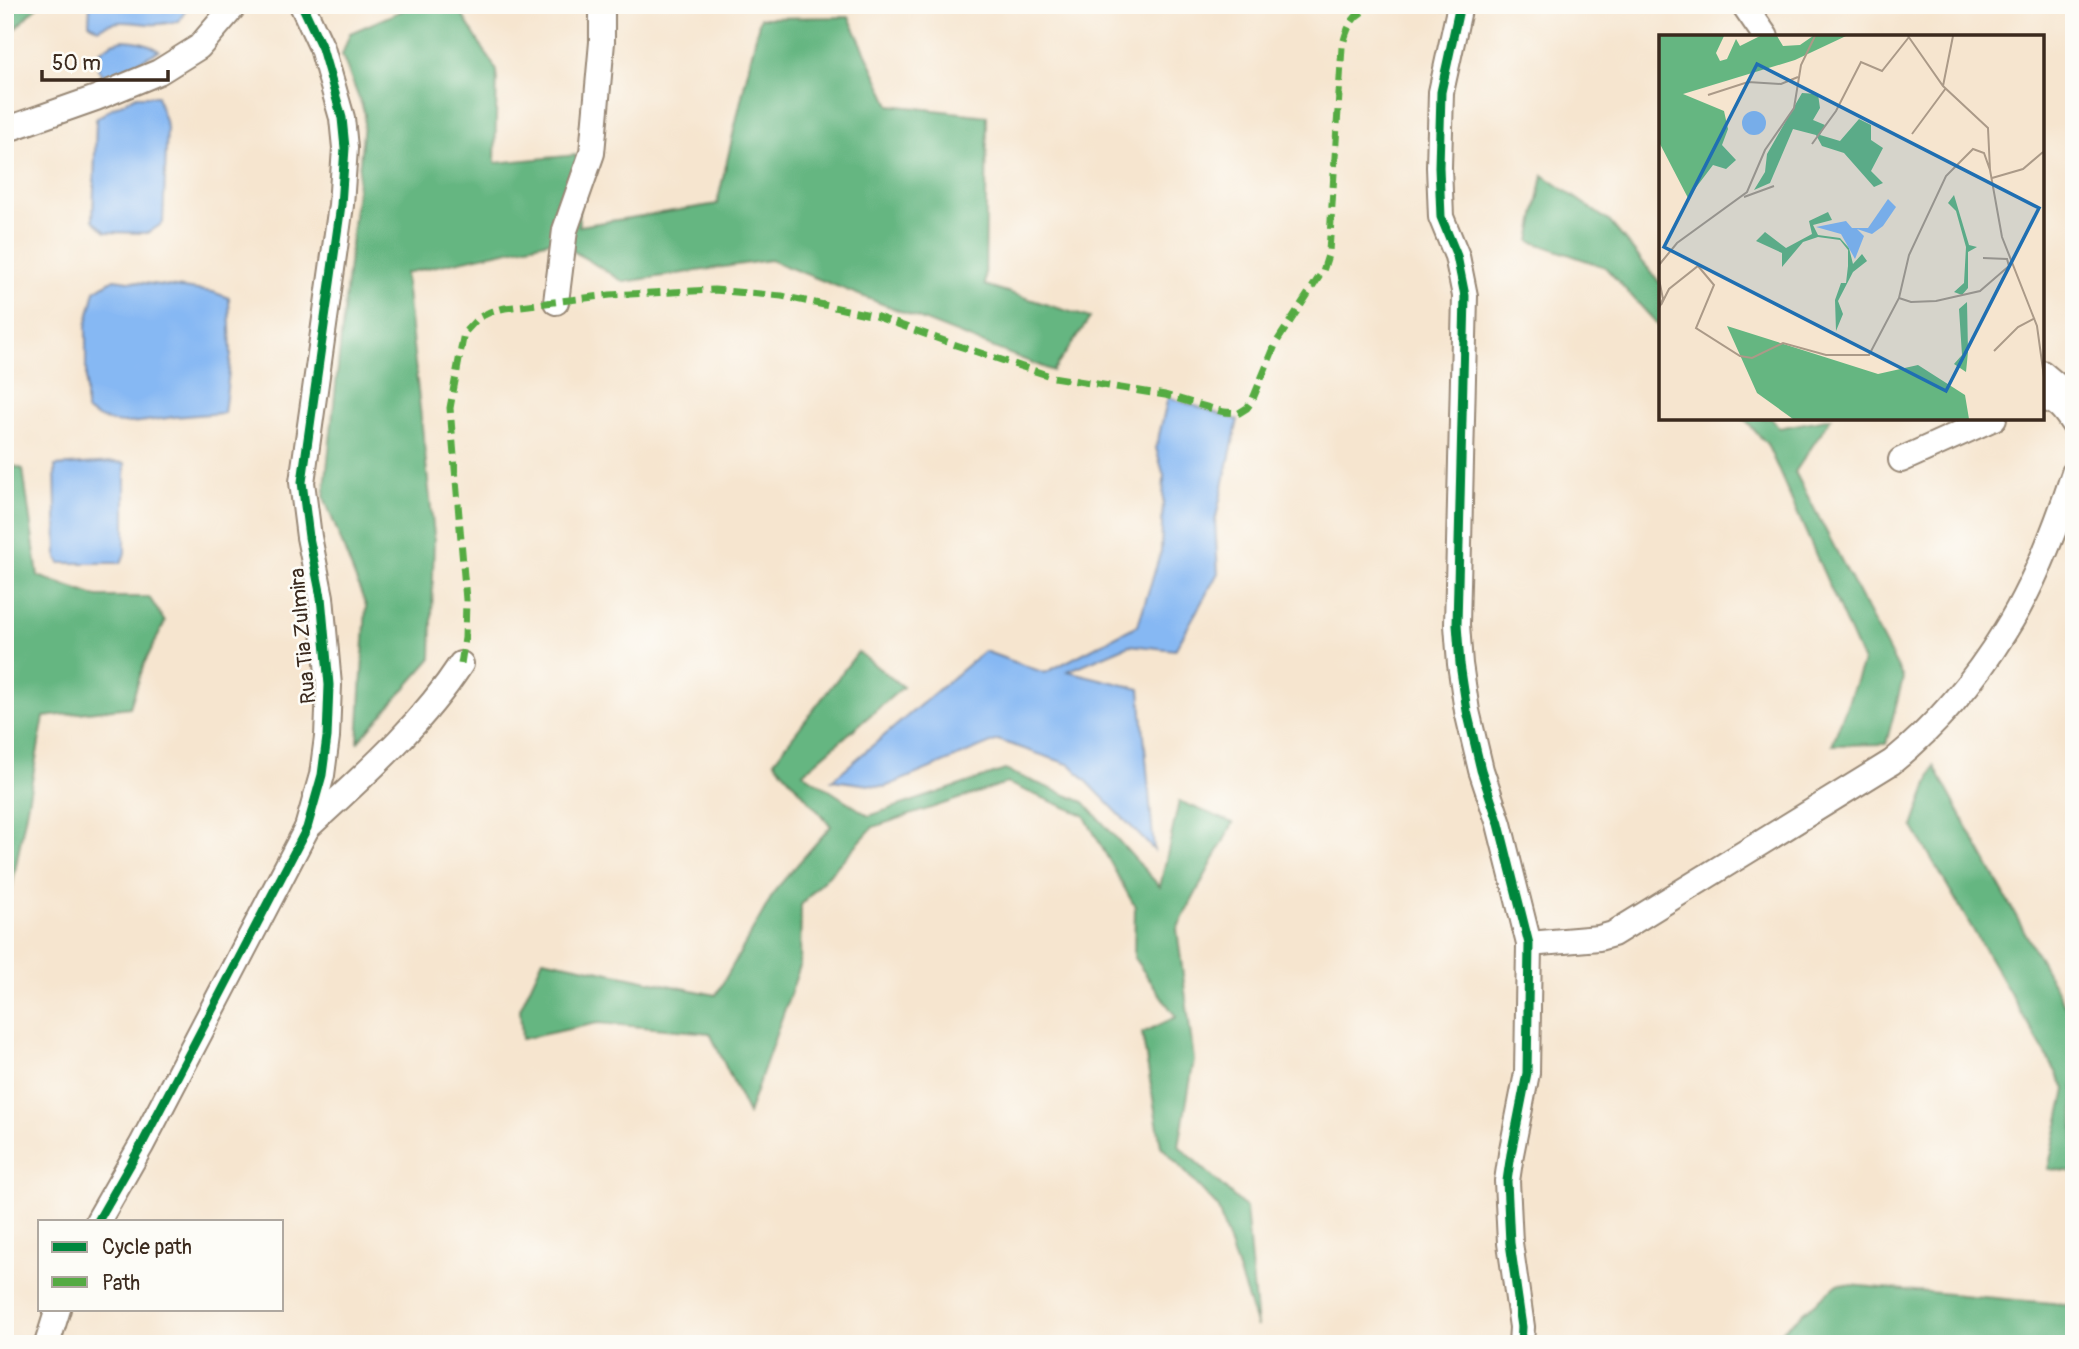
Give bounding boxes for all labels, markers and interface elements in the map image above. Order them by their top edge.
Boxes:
inset map [1659,35,2044,420]
scale bar [42,38,168,82]
text: 50 m [52,50,101,77]
street label: Rua Tia Zulmira [284,567,322,705]
legend [38,1220,284,1310]
text: Cycle path [102,1234,192,1261]
text: Path [102,1270,140,1297]

